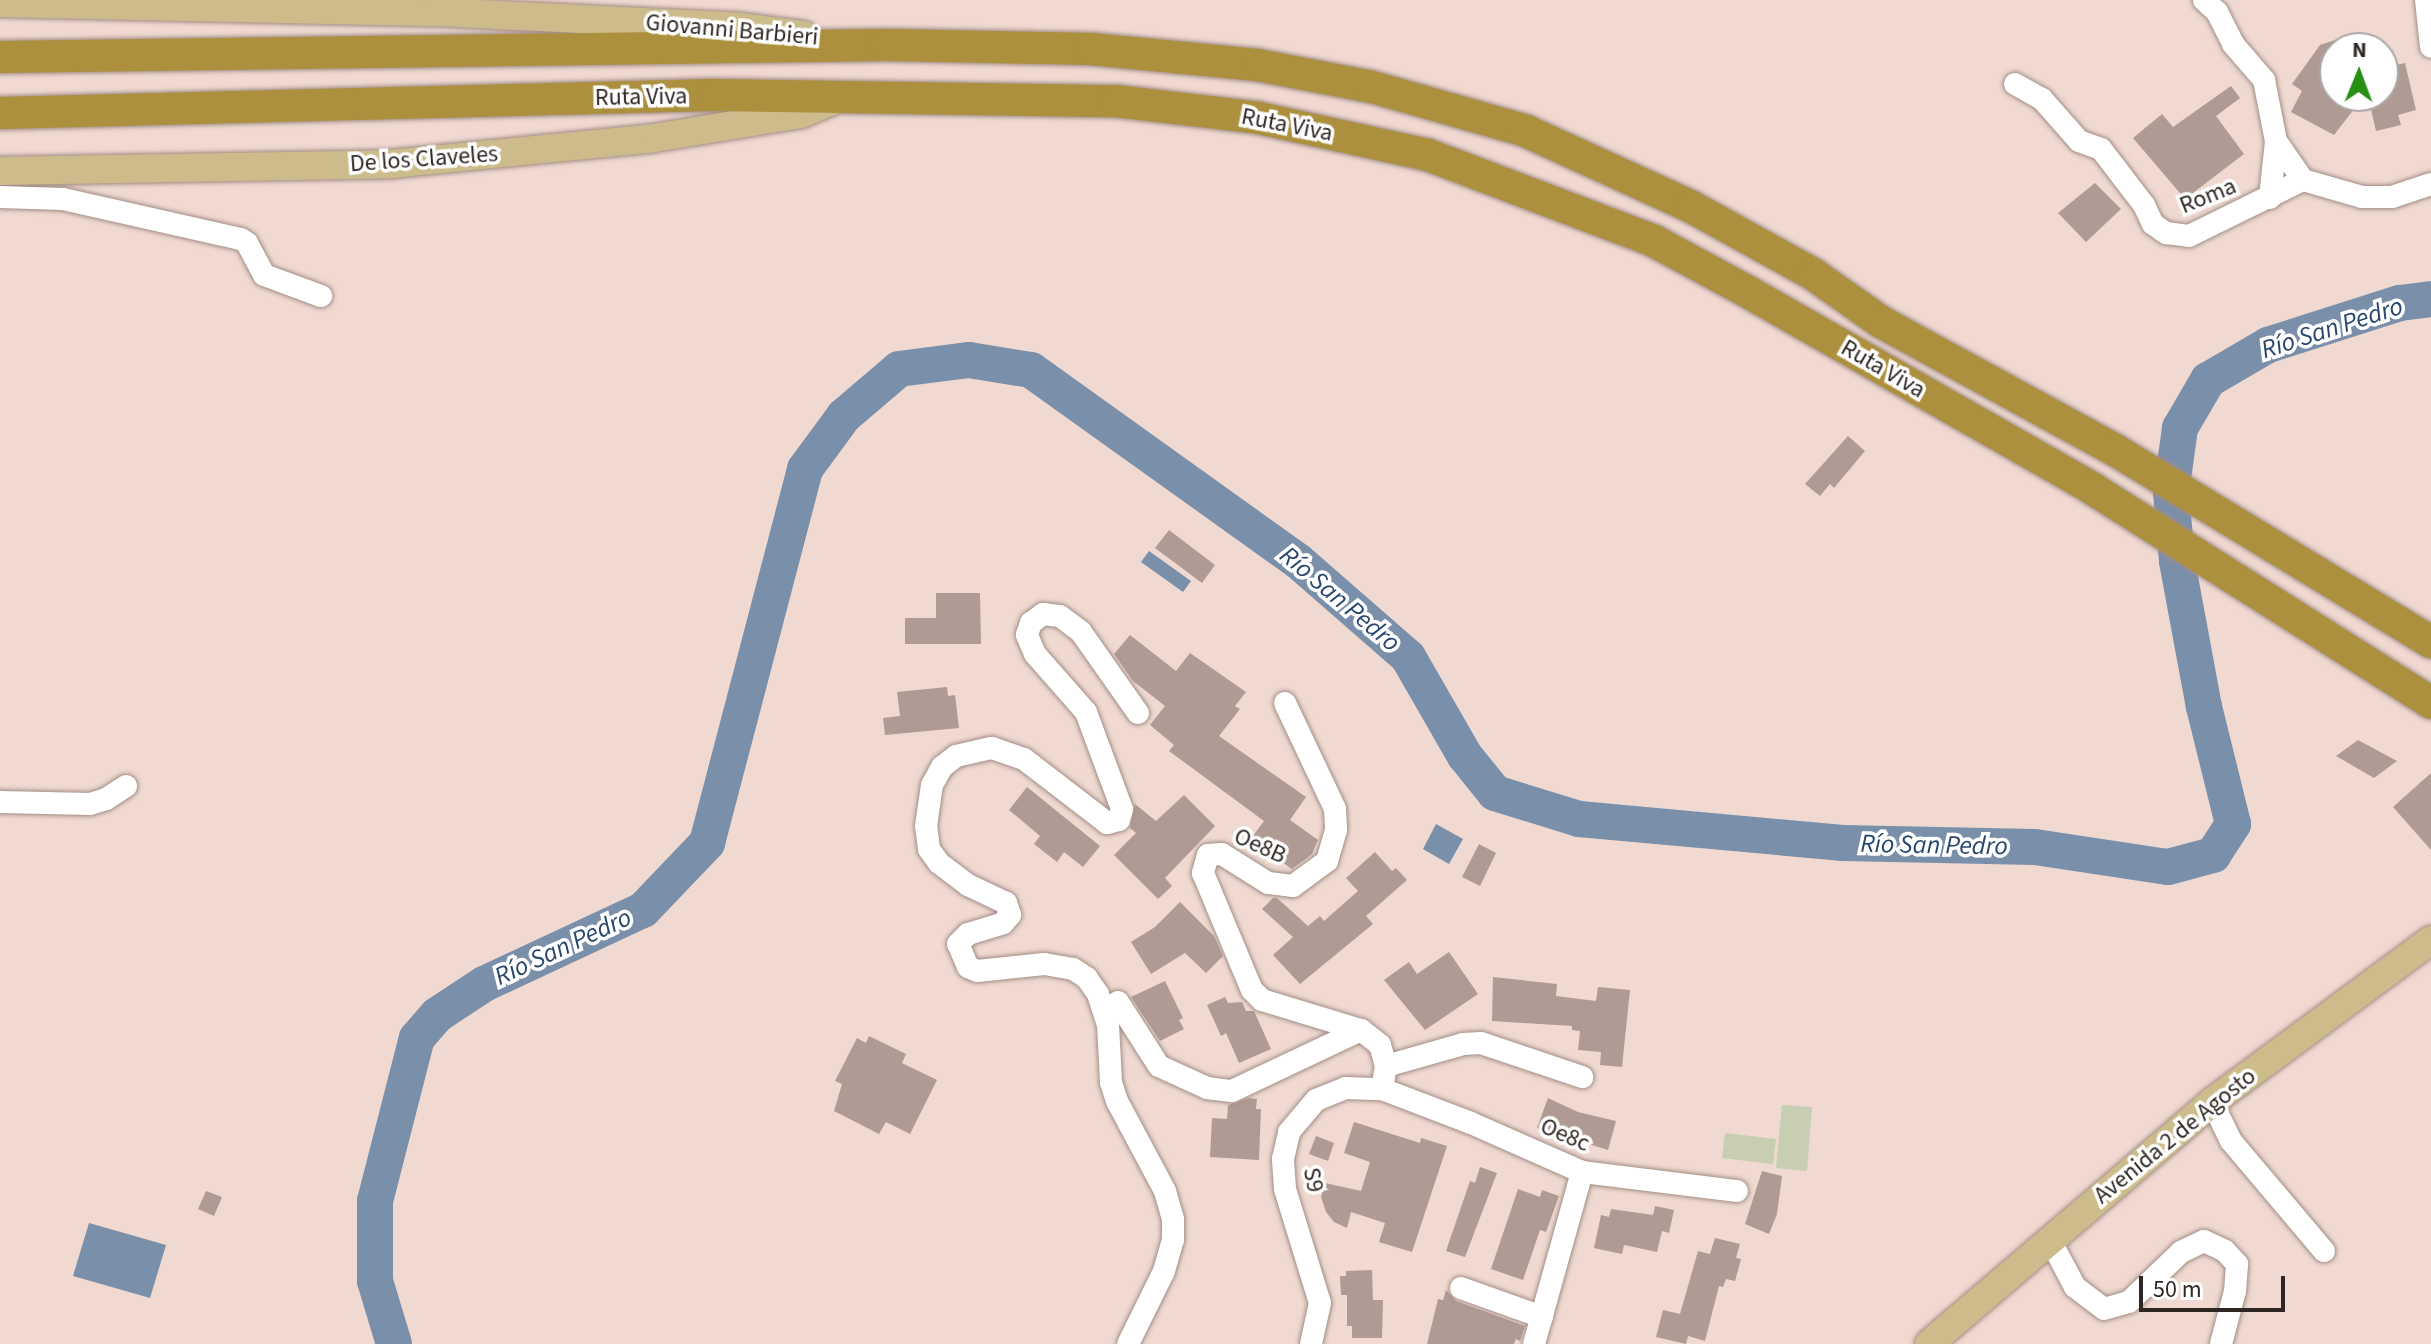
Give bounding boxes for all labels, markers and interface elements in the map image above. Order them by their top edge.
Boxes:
street label: Giovanni Barbieri [644,8,820,52]
north arrow [2319,32,2399,112]
text: N [2352,34,2367,66]
street label: Ruta Viva [595,82,687,112]
street label: Ruta Viva [1239,102,1335,148]
street label: De los Claveles [349,139,499,179]
street label: Roma [2176,172,2240,220]
water label: Río San Pedro [2257,290,2407,366]
street label: Ruta Viva [1836,333,1930,405]
water label: Río San Pedro [1274,540,1406,658]
street label: Oe8B [1230,822,1290,870]
water label: Río San Pedro [1860,828,2008,862]
water label: Río San Pedro [490,902,636,992]
street label: Avenida 2 de Agosto [2088,1062,2262,1210]
street label: Oe8c [1536,1112,1594,1158]
street label: S9 [1297,1165,1329,1195]
scale bar [2143,1260,2289,1310]
text: 50 m [2153,1272,2202,1307]

